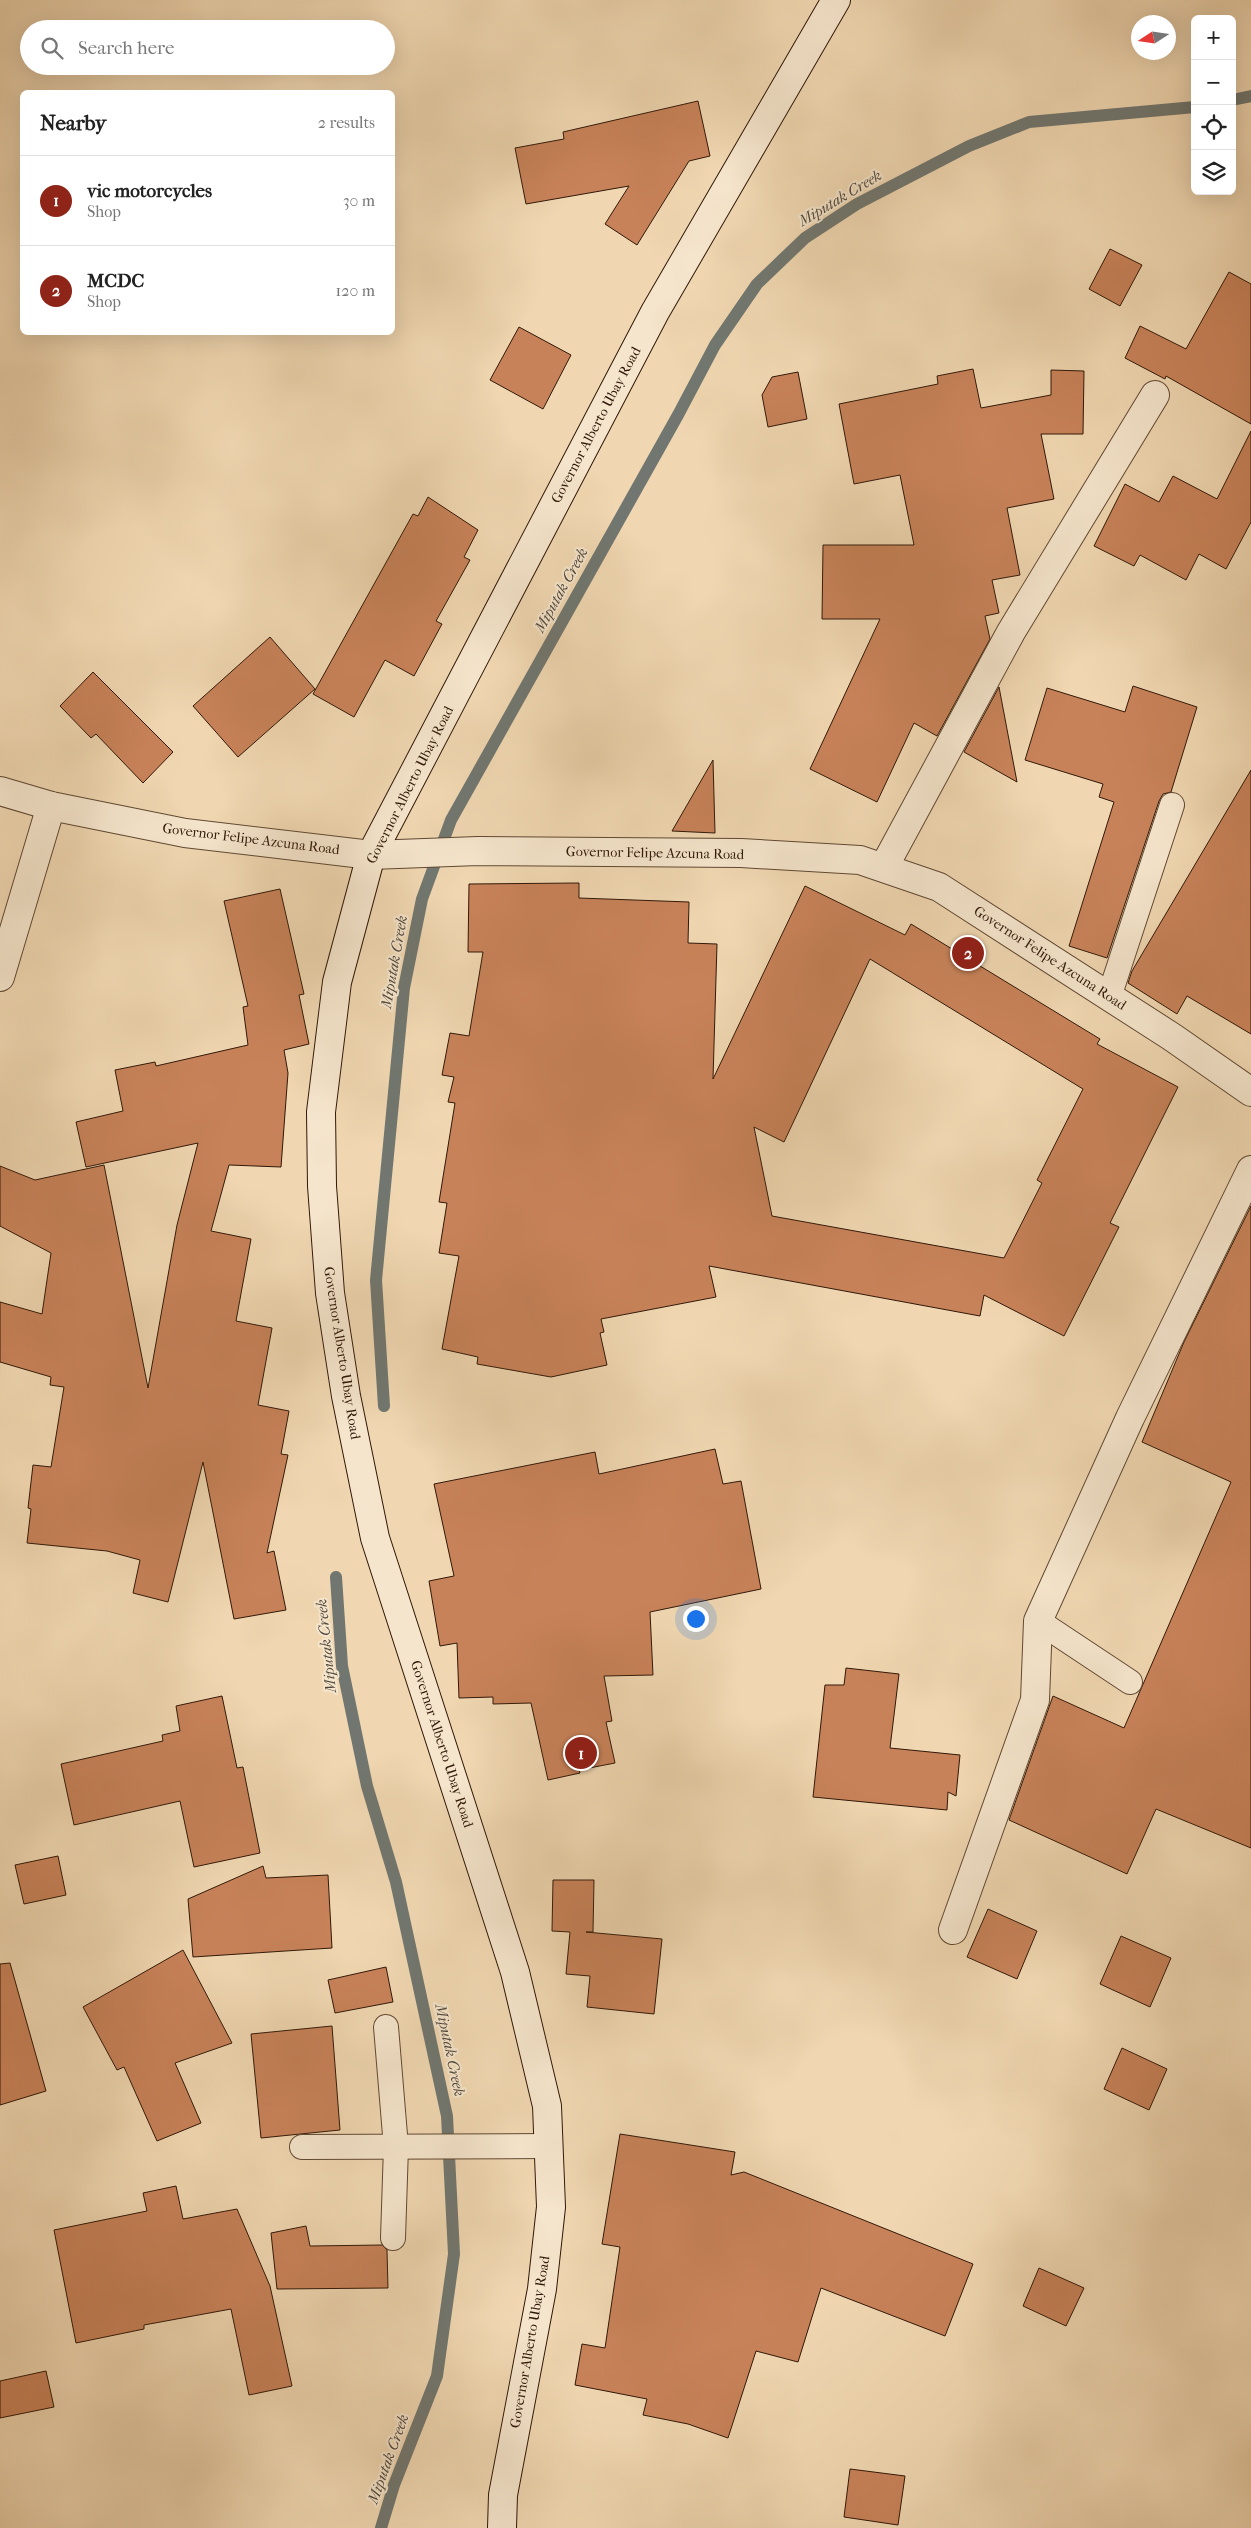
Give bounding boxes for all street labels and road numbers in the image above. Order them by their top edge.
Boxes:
street label: Governor Alberto Ubay Road [547,344,645,506]
street label: Governor Alberto Ubay Road [363,703,457,867]
street label: Governor Felipe Azcuna Road [161,820,341,858]
street label: Governor Felipe Azcuna Road [566,843,745,863]
street label: Governor Felipe Azcuna Road [971,902,1130,1014]
street label: Governor Alberto Ubay Road [320,1265,364,1441]
street label: Governor Alberto Ubay Road [407,1658,477,1830]
street label: Governor Alberto Ubay Road [506,2254,554,2430]

